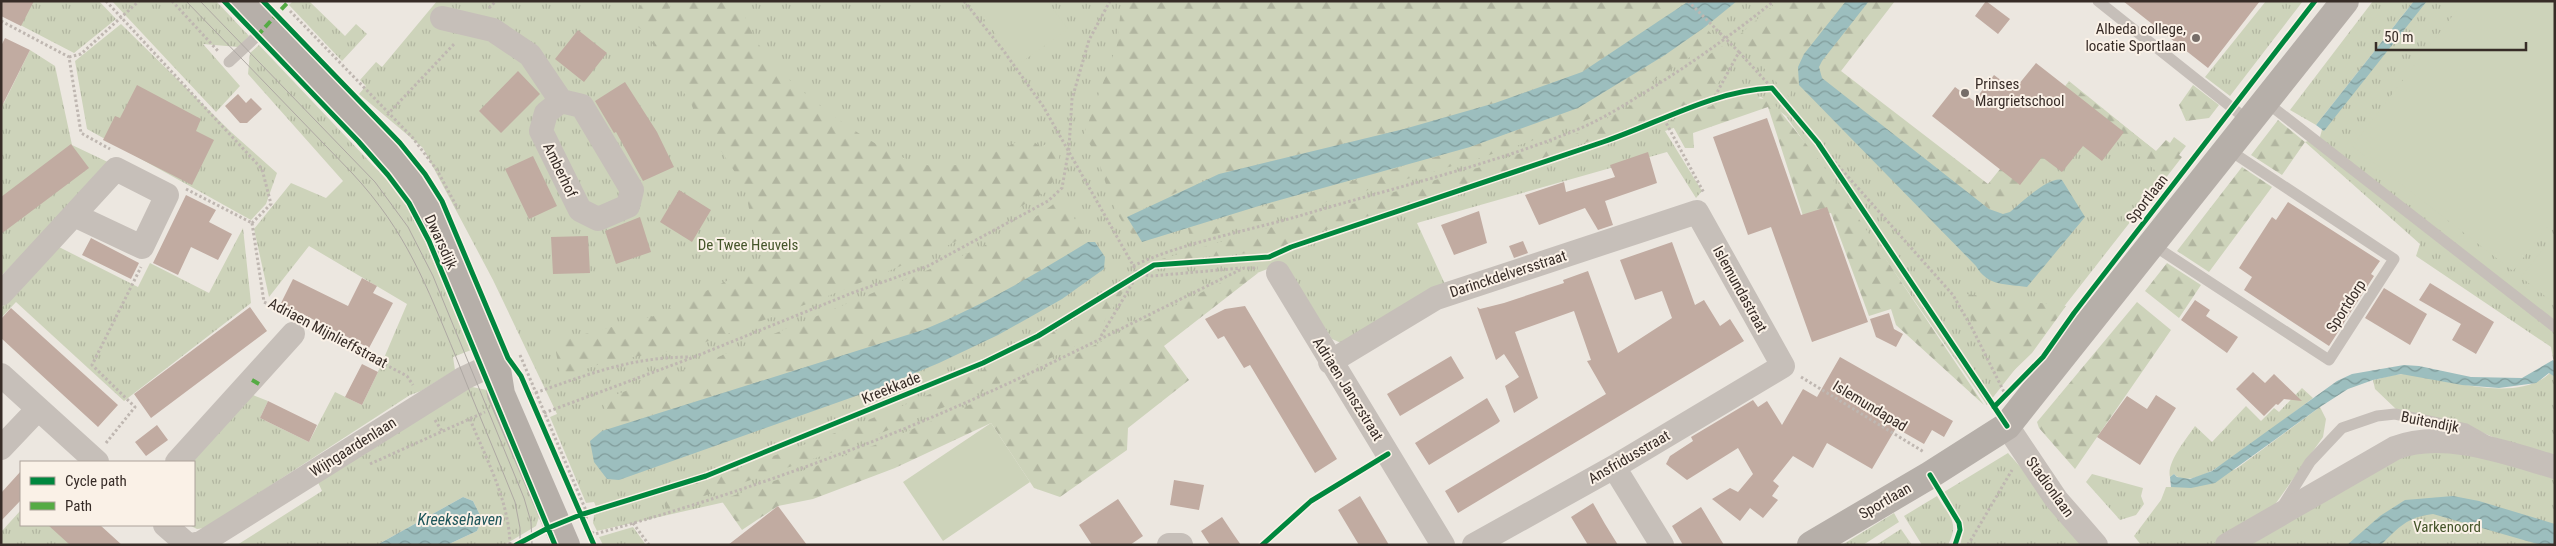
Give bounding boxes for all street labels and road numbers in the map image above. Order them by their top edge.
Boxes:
street label: Amberhof [539,140,581,200]
street label: Sportlaan [2122,171,2172,227]
street label: Dwarsdijk [421,212,461,272]
street label: Islemundastraat [1709,243,1771,335]
street label: Darinckdelversstraat [1447,247,1569,301]
street label: Sportdorp [2322,276,2370,336]
street label: Adriaen Mijnlieffstraat [265,294,391,372]
street label: Adriaen Janszstraat [1309,334,1387,444]
street label: Kreekkade [859,368,923,408]
street label: Islemundapad [1830,377,1910,435]
street label: Buitendijk [2400,408,2461,436]
street label: Wijngaardenlaan [306,413,400,481]
street label: Ansfridusstraat [1585,426,1673,488]
street label: Stadionlaan [2022,453,2078,521]
street label: Sportlaan [1856,479,1914,523]

